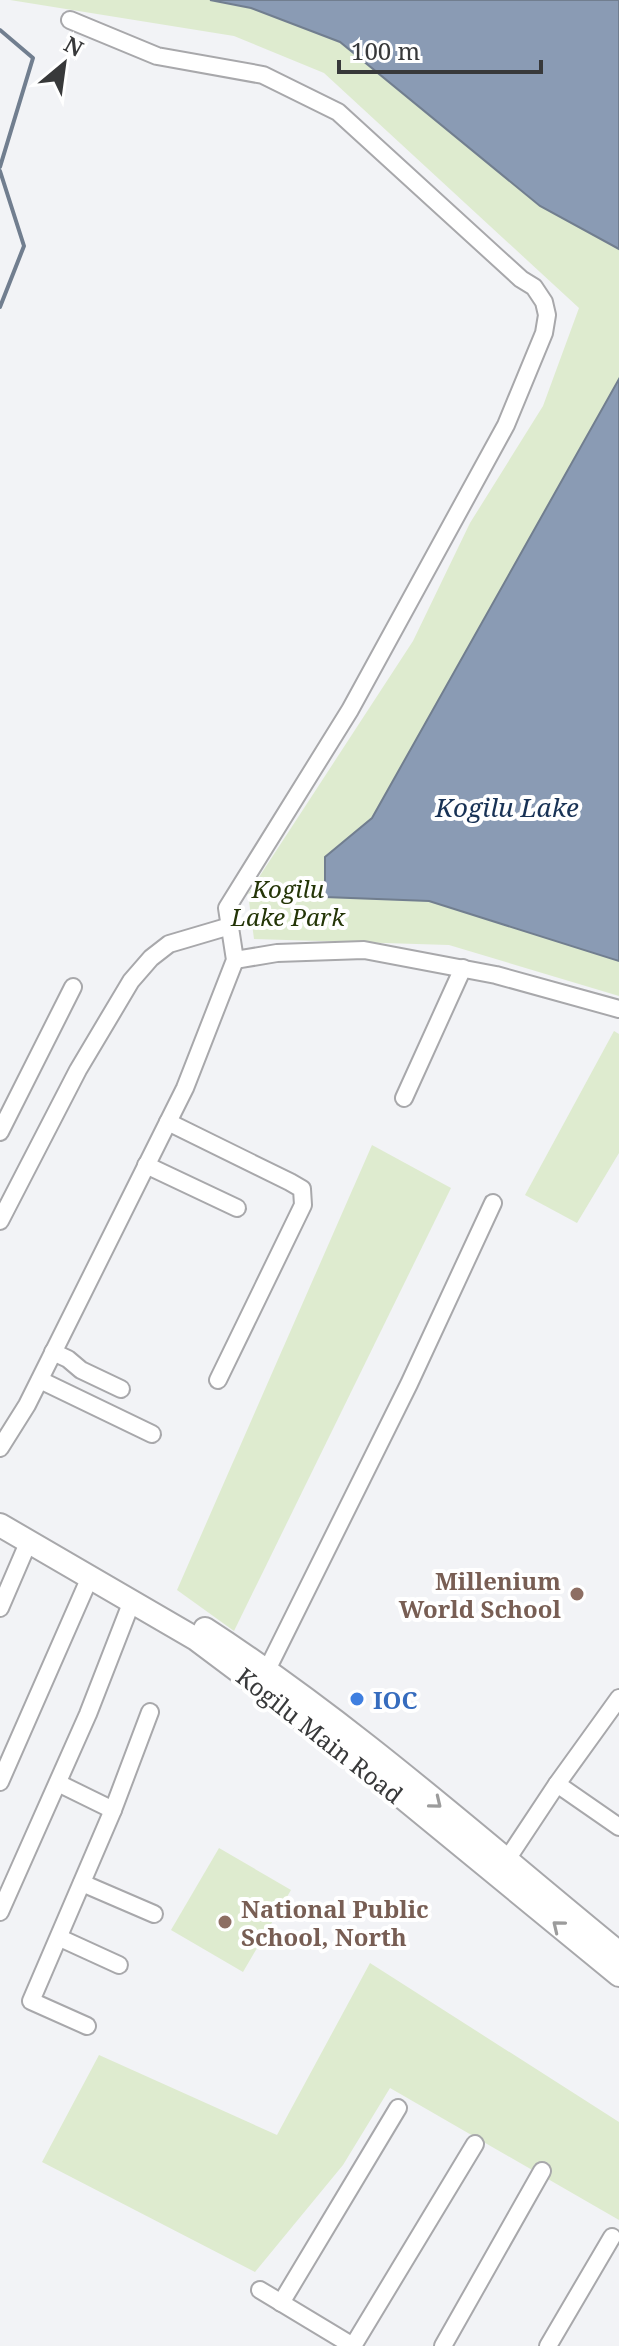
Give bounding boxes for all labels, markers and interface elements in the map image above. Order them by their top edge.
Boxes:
north arrow [24,24,104,104]
scale bar [339,24,541,74]
text: N [59,28,89,63]
text: 100 m [351,34,420,67]
water label: Kogilu Lake [434,789,579,825]
park label: Kogilu Lake Park [230,872,346,933]
place label: Millenium World School [399,1564,562,1625]
marker: Millenium World School [568,1585,586,1603]
street label: Kogilu Main Road [230,1660,410,1811]
place label: IOC [373,1683,418,1716]
marker: IOC [348,1690,366,1708]
one-way arrow [426,1793,441,1808]
place label: National Public School, North [241,1892,429,1953]
marker: National Public School, North [216,1913,234,1931]
one-way arrow [553,1921,567,1936]

